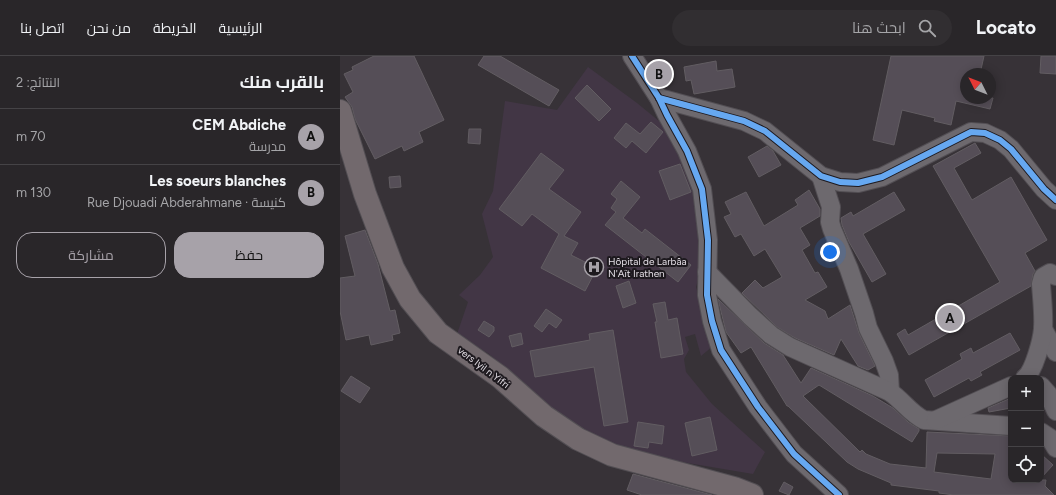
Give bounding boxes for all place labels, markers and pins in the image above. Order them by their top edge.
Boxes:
pin: B [646,59,672,89]
place label: Hôpital de Larbâa N'Aït Irathen [608,255,687,280]
hospital icon: Hôpital de Larbâa N'Aït Irathen [583,256,605,278]
pin: A [937,303,963,333]

